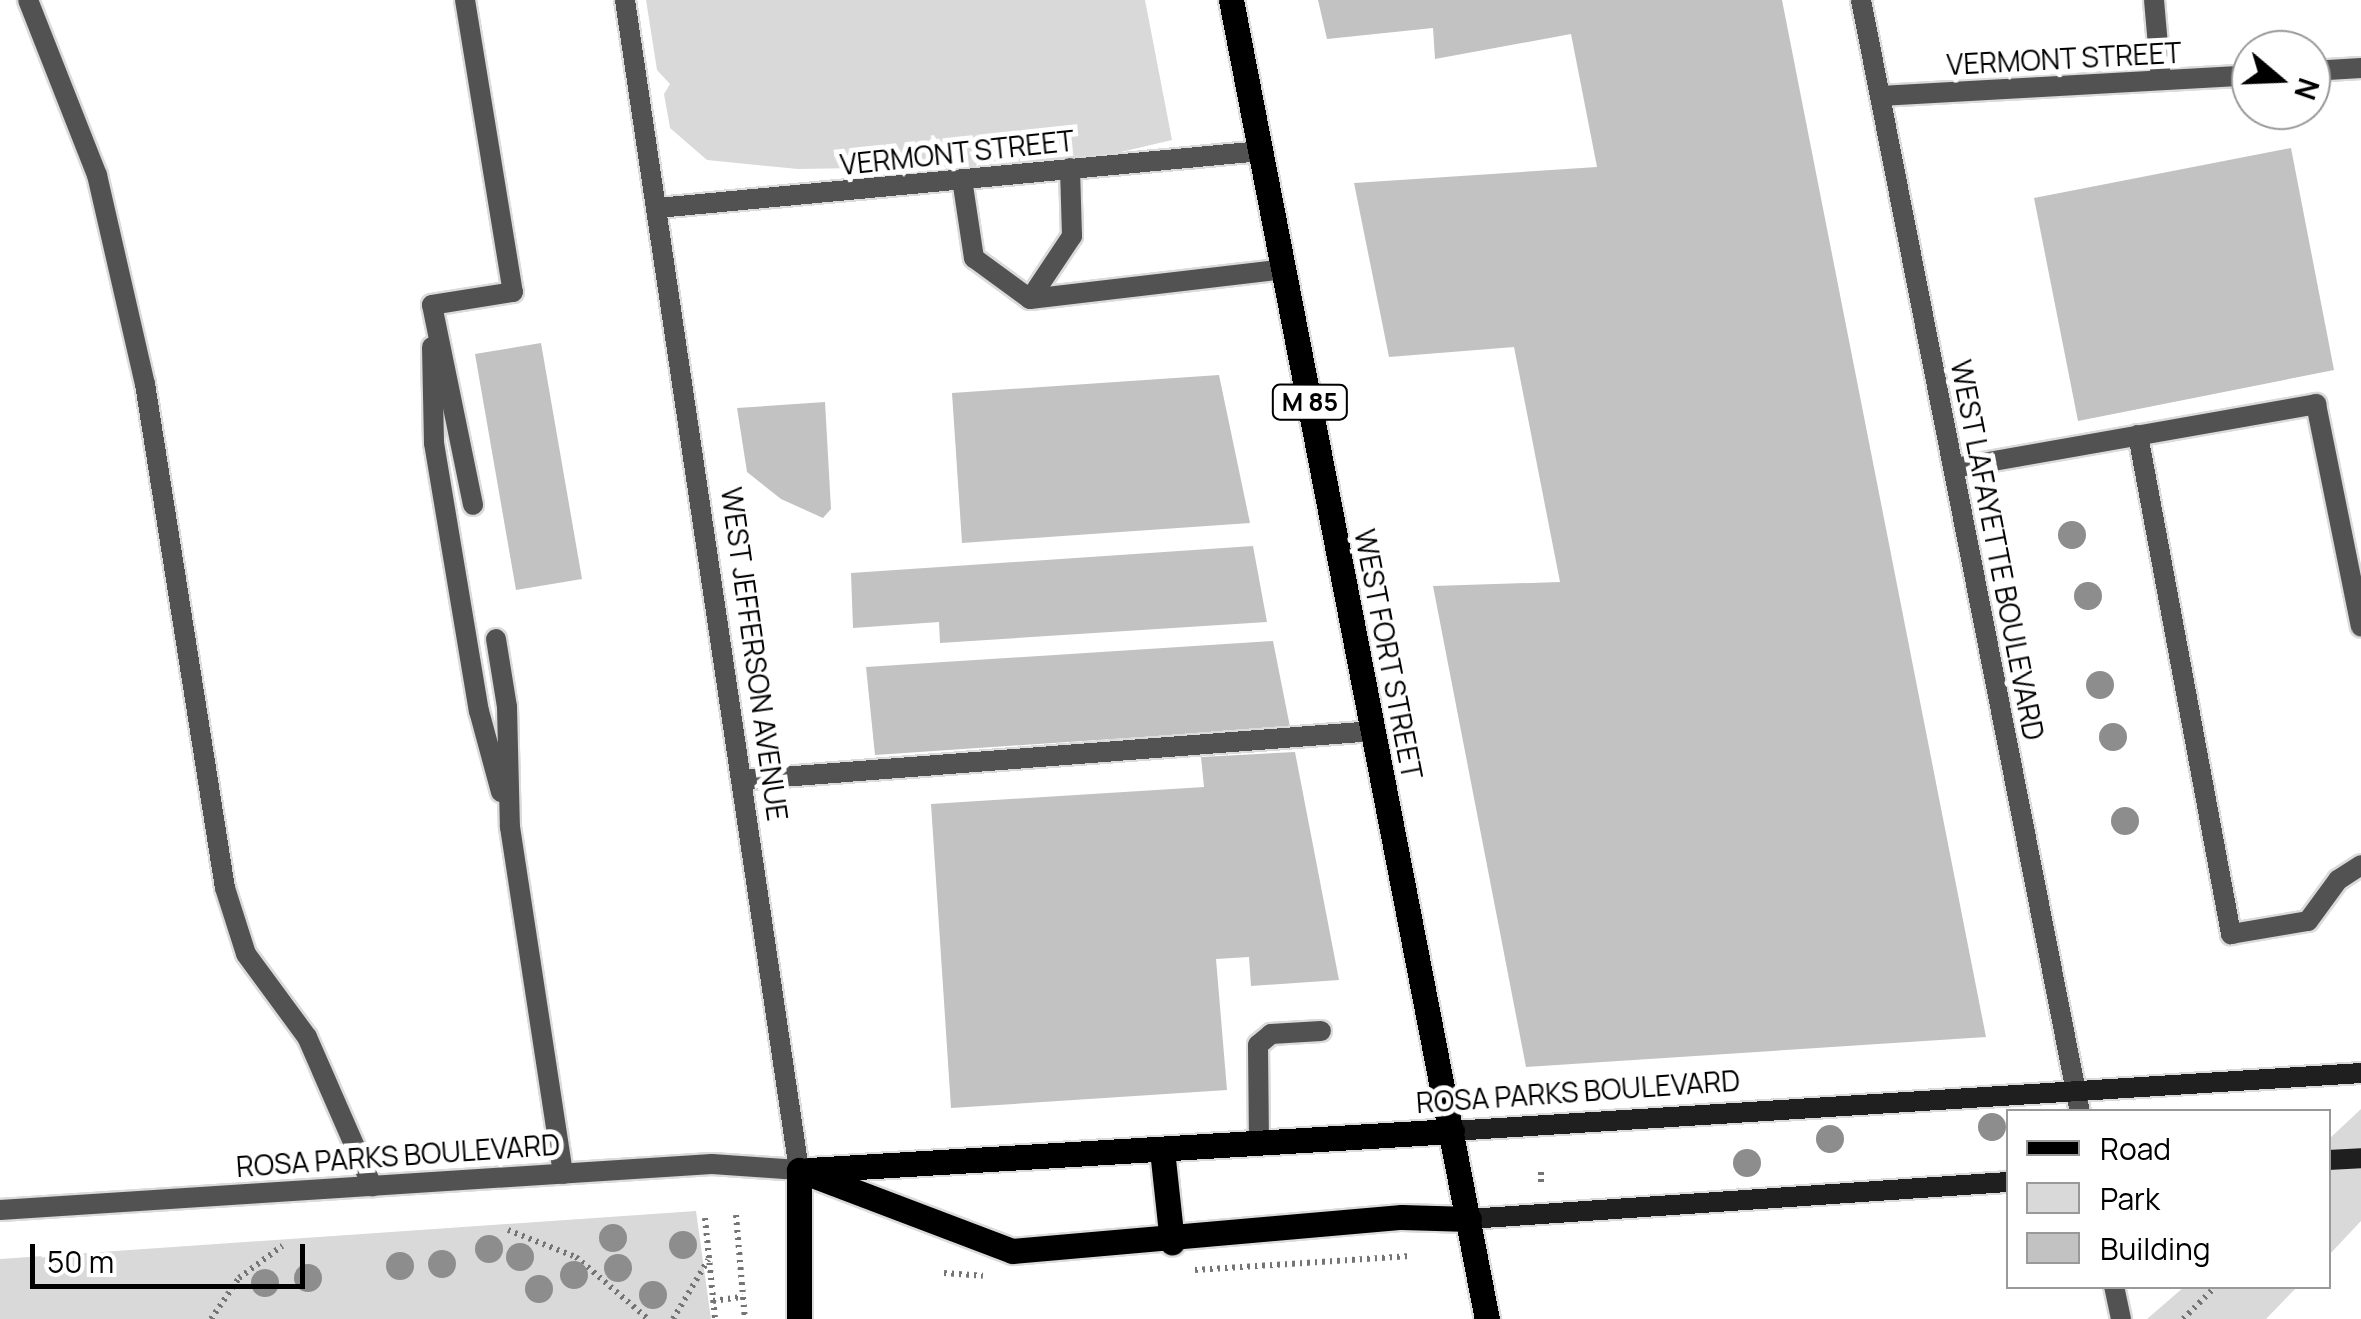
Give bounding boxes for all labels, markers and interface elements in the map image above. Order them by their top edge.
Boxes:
north arrow [2231,30,2331,130]
street label: VERMONT STREET [1945,35,2183,81]
text: N [2286,73,2329,105]
street label: VERMONT STREET [838,123,1076,181]
street label: WEST LAFAYETTE BOULEVARD [1945,357,2051,743]
road number: M 85 [1270,382,1350,422]
street label: WEST JEFFERSON AVENUE [715,485,795,823]
street label: WEST FORT STREET [1348,525,1430,783]
street label: ROSA PARKS BOULEVARD [1415,1063,1741,1119]
legend [2006,1109,2331,1289]
street label: ROSA PARKS BOULEVARD [235,1127,561,1183]
text: Road [2100,1128,2171,1169]
text: Park [2100,1178,2160,1219]
scale bar [35,1224,310,1286]
text: Building [2100,1228,2211,1269]
text: 50 m [47,1241,114,1282]

